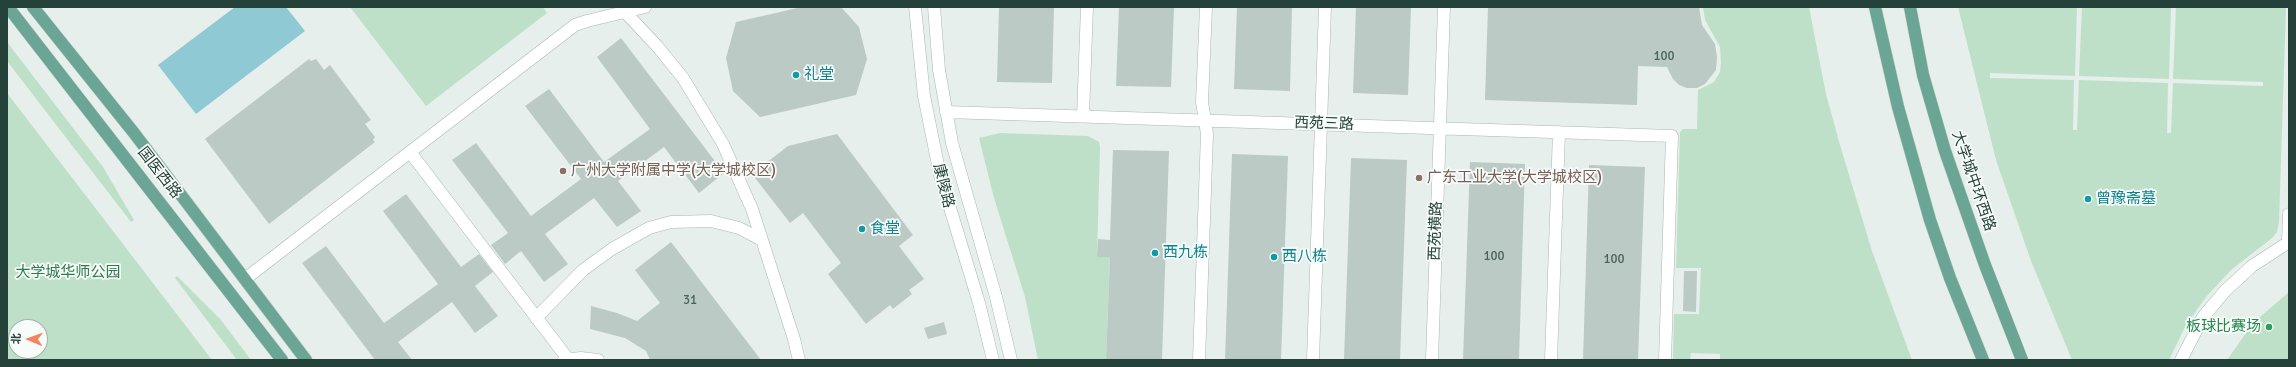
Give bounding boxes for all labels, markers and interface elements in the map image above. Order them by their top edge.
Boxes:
house number: 100 [1653,49,1675,65]
place label: 礼堂 [804,66,834,84]
marker: 礼堂 [791,70,801,80]
street label: 西苑三路 [1294,114,1354,134]
street label: 大学城中环西路 [1947,128,1999,234]
street label: 国医西路 [133,144,185,202]
place label: 广州大学附属中学(大学城校区) [571,162,776,180]
street label: 康陵路 [929,162,957,210]
marker: 广州大学附属中学(大学城校区) [558,166,568,176]
place label: 广东工业大学(大学城校区) [1427,169,1602,187]
marker: 广东工业大学(大学城校区) [1414,173,1424,183]
place label: 曾豫斋墓 [2096,190,2156,208]
marker: 曾豫斋墓 [2083,194,2093,204]
street label: 西苑横路 [1426,201,1446,261]
place label: 食堂 [870,220,900,238]
marker: 食堂 [857,224,867,234]
place label: 西九栋 [1163,244,1208,262]
marker: 西九栋 [1150,248,1160,258]
place label: 西八栋 [1282,248,1327,266]
house number: 100 [1483,249,1505,265]
marker: 西八栋 [1269,252,1279,262]
house number: 100 [1603,252,1625,268]
park label: 大学城华师公园 [16,264,120,282]
house number: 31 [683,293,697,309]
place label: 板球比赛场 [2186,318,2261,336]
north arrow [8,319,48,359]
marker: 板球比赛场 [2264,322,2274,332]
text: 北 [10,333,23,344]

